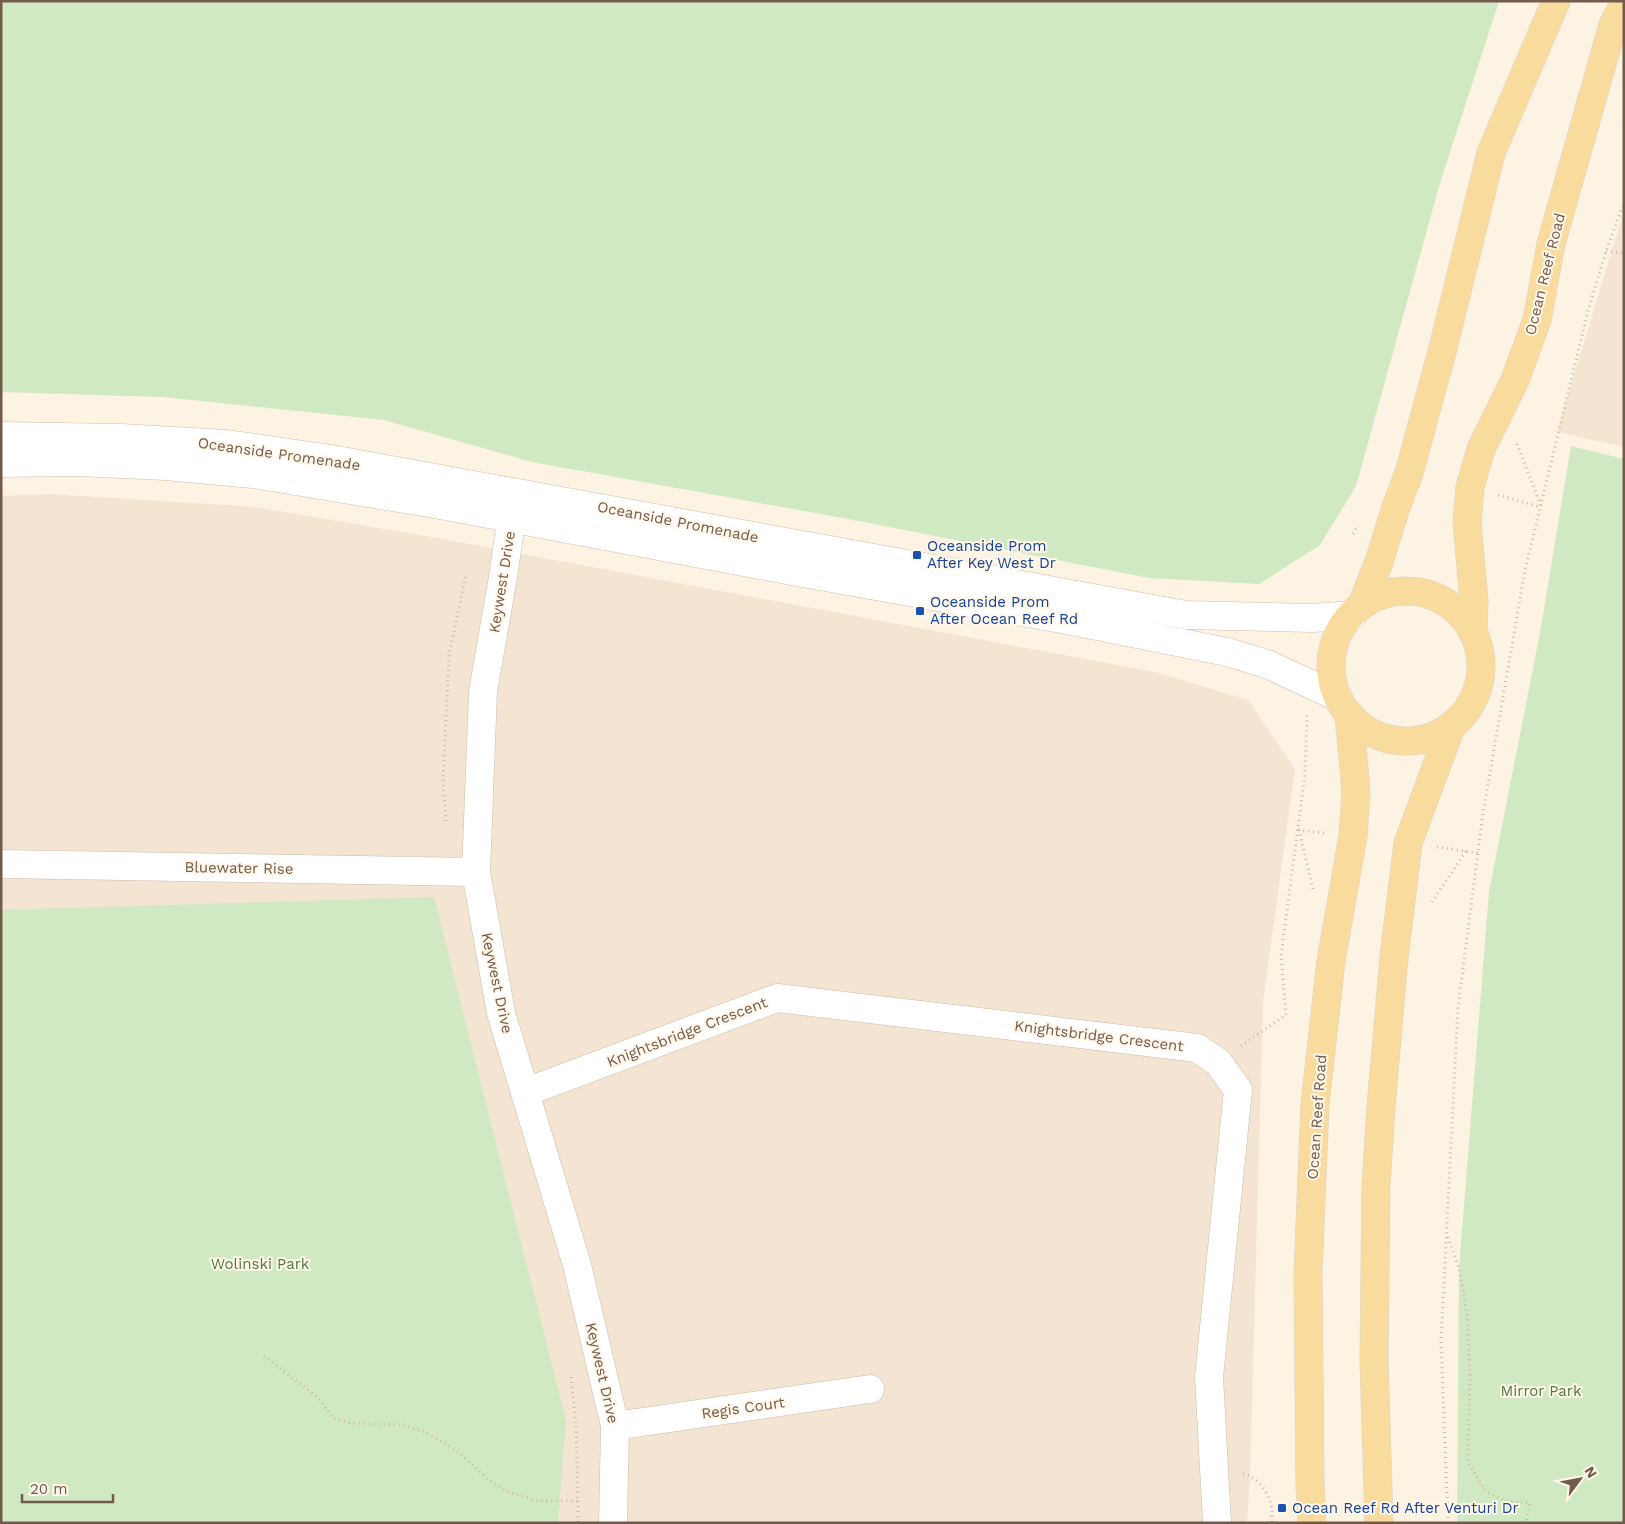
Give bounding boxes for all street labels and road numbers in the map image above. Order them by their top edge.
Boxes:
street label: Ocean Reef Road [1521,211,1569,337]
street label: Oceanside Promenade [197,434,361,474]
street label: Oceanside Promenade [596,498,760,546]
street label: Keywest Drive [485,530,519,634]
street label: Bluewater Rise [184,858,294,878]
street label: Keywest Drive [478,931,516,1035]
street label: Knightsbridge Crescent [604,993,770,1071]
street label: Knightsbridge Crescent [1013,1017,1185,1055]
street label: Ocean Reef Road [1304,1054,1330,1180]
street label: Keywest Drive [582,1321,622,1425]
street label: Regis Court [700,1393,786,1423]

